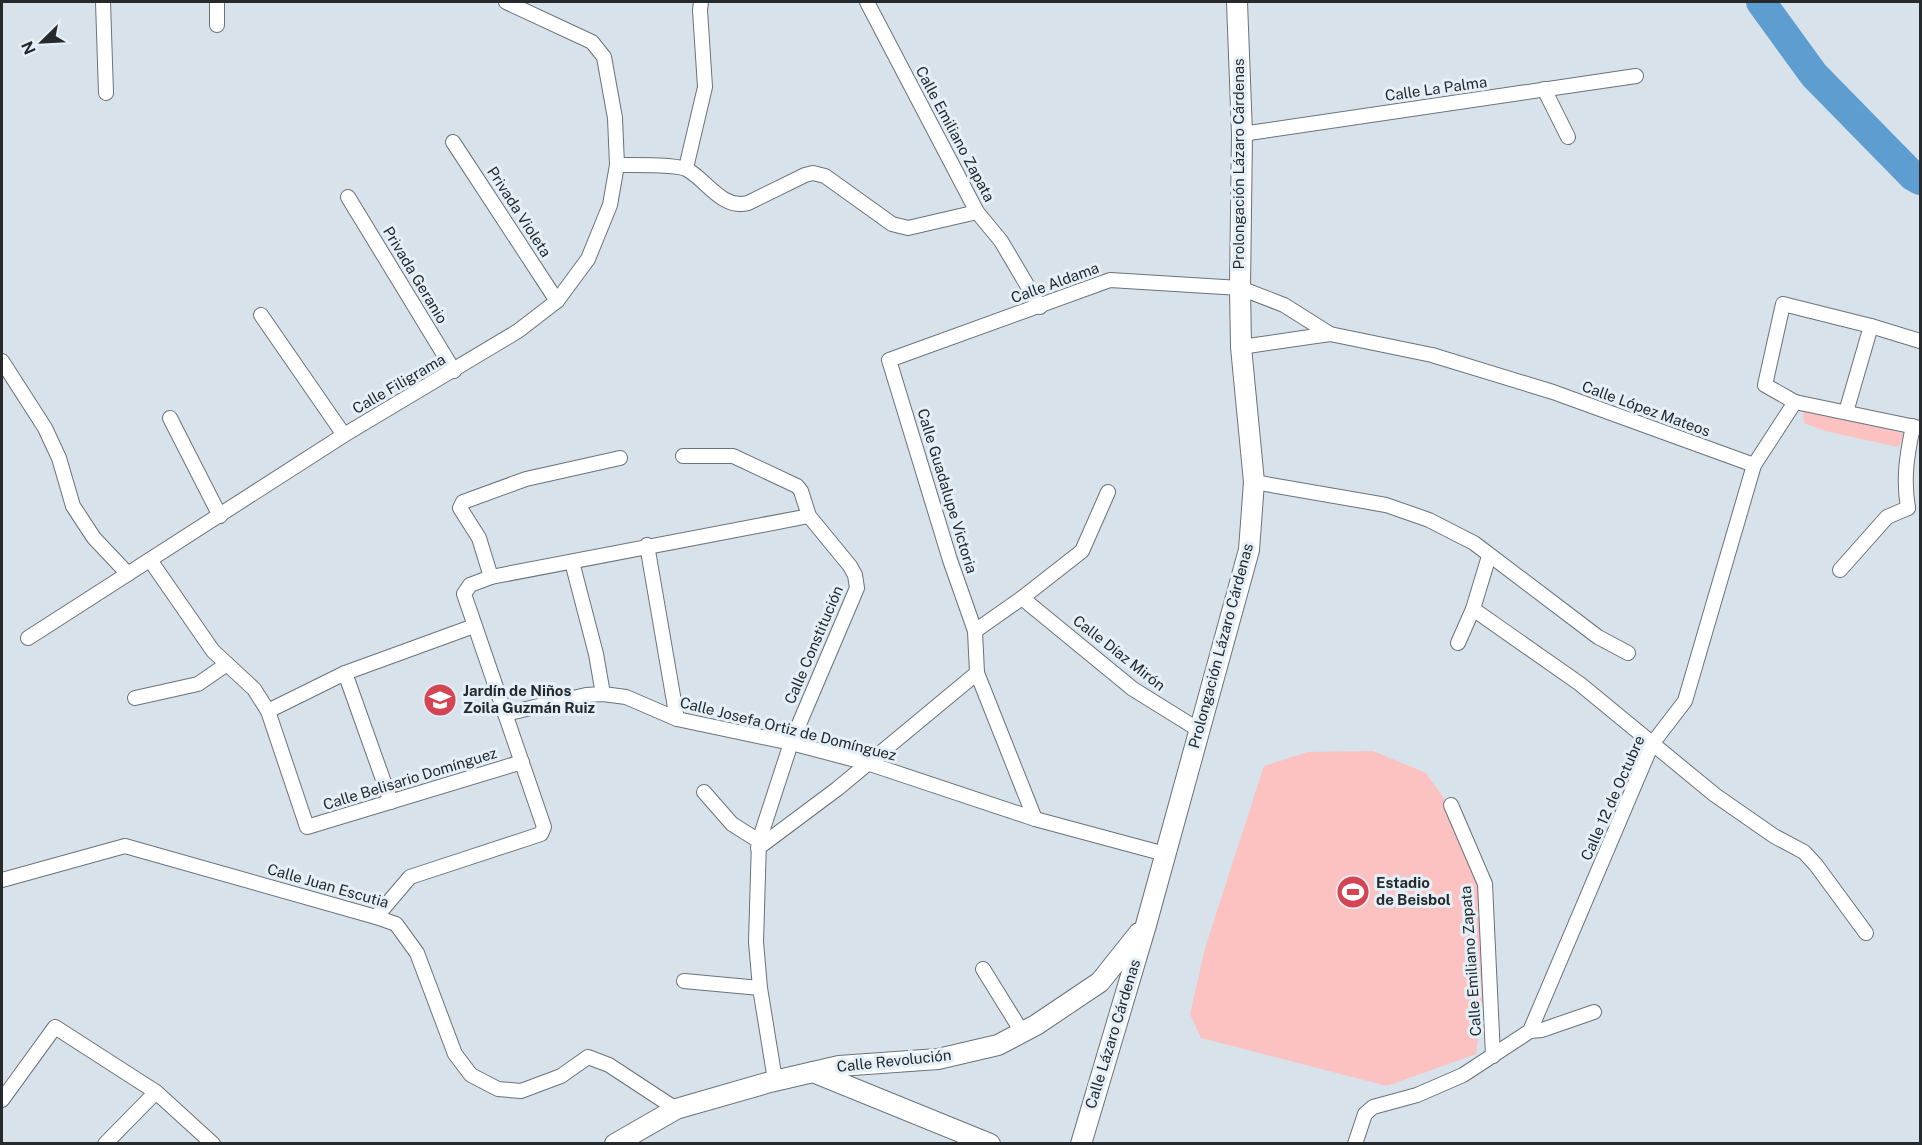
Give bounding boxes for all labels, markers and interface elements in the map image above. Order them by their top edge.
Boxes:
north arrow [12,12,72,72]
text: N [18,38,40,57]
street label: Prolongación Lázaro Cárdenas [1230,58,1247,270]
street label: Calle Emiliano Zapata [913,63,998,204]
street label: Calle La Palma [1384,73,1488,104]
street label: Privada Violeta [484,163,555,260]
street label: Privada Geranio [380,223,451,326]
street label: Calle Aldama [1009,259,1101,306]
street label: Calle Filigrama [349,350,448,417]
street label: Calle López Mateos [1580,377,1713,440]
street label: Calle Guadalupe Victoria [914,406,981,575]
street label: Prolongación Lázaro Cárdenas [1185,542,1256,750]
street label: Calle Constitución [781,583,846,706]
street label: Calle Díaz Mirón [1070,611,1169,694]
school or university icon: Jardín de Niños Zoila Guzmán Ruiz [422,682,458,718]
place label: Jardín de Niños Zoila Guzmán Ruiz [463,682,595,716]
street label: Calle Josefa Ortiz de Domínguez [678,693,898,764]
street label: Calle 12 de Octubre [1577,733,1648,863]
street label: Calle Belisario Domínguez [321,744,499,813]
street label: Calle Juan Escutia [265,860,391,911]
sports icon: Estadio de Beisbol [1335,874,1371,910]
place label: Estadio de Beisbol [1376,874,1451,908]
street label: Calle Emiliano Zapata [1457,885,1484,1037]
street label: Calle Lázaro Cárdenas [1082,957,1143,1111]
street label: Calle Revolución [836,1046,952,1075]

